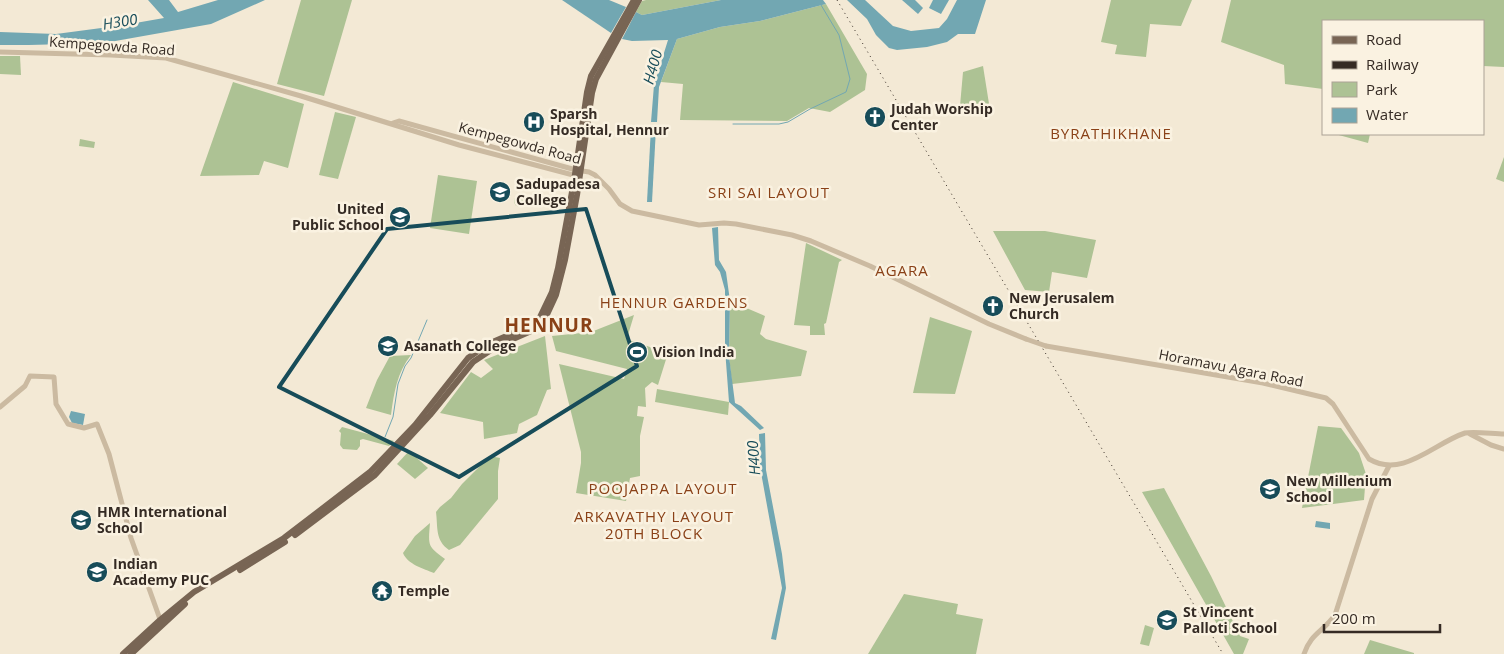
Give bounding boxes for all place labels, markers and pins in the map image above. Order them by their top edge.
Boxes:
place label: Judah Worship Center [889,99,993,134]
place label: Sparsh Hospital, Hennur [550,104,669,139]
church icon: Judah Worship Center [863,105,887,129]
hospital icon: Sparsh Hospital, Hennur [522,110,546,134]
place label: Sadupadesa College [516,174,600,209]
school or university icon: Sadupadesa College [488,180,512,204]
place label: United Public School [292,199,384,234]
school or university icon: United Public School [388,205,412,229]
place label: New Jerusalem Church [1009,288,1114,323]
church icon: New Jerusalem Church [981,294,1005,318]
school or university icon: Asanath College [376,334,400,358]
place label: Asanath College [404,336,516,355]
sports icon: Vision India [625,340,649,364]
place label: Vision India [653,342,735,361]
place label: New Millenium School [1286,471,1392,506]
school or university icon: New Millenium School [1258,477,1282,501]
place label: HMR International School [97,502,227,537]
school or university icon: HMR International School [69,508,93,532]
place label: Indian Academy PUC [113,554,209,589]
school or university icon: Indian Academy PUC [85,560,109,584]
temple icon: Temple [370,579,394,603]
place label: Temple [398,581,450,600]
place label: St Vincent Palloti School [1183,602,1277,637]
school or university icon: St Vincent Palloti School [1155,608,1179,632]

